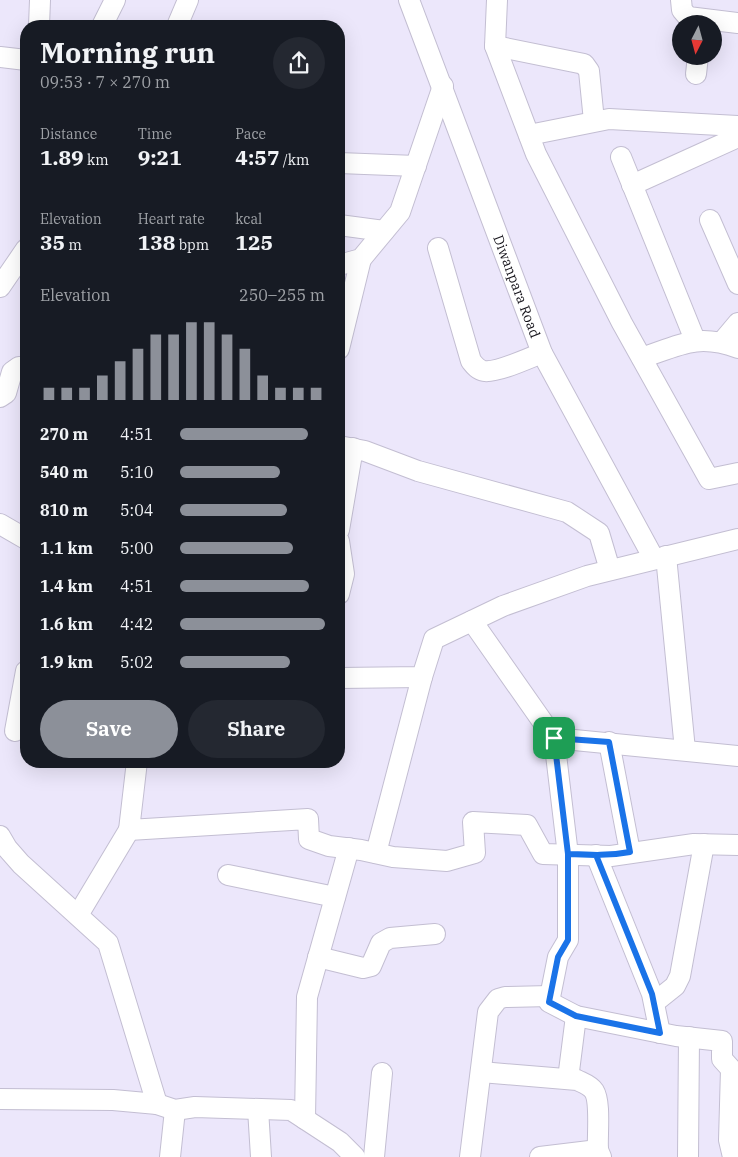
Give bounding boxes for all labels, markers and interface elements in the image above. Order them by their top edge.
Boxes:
north arrow [672,15,722,65]
map controls [672,15,722,65]
text: Morning run [40,34,215,71]
button: share [273,37,325,89]
text: 09:53 · 7 × 270 m [40,72,170,92]
text: Distance [40,125,97,143]
text: Time [138,125,172,143]
text: Pace [235,125,266,143]
text: 1.89 [40,143,84,171]
text: 9:21 [138,143,182,171]
text: 4:57 [235,143,280,171]
text: km [84,151,109,169]
text: /km [280,151,309,169]
text: Elevation [40,210,102,228]
text: Heart rate [138,210,205,228]
text: kcal [235,210,262,228]
text: 35 [40,228,65,256]
text: 138 [138,228,175,256]
text: 125 [235,228,273,256]
street label: Diwanpara Road [489,232,545,341]
text: m [65,236,82,254]
text: bpm [175,236,209,254]
text: Elevation [40,285,110,305]
text: 250–255 m [239,285,325,305]
text: 270 m [40,424,88,444]
text: 4:51 [120,424,153,444]
text: 540 m [40,462,88,482]
text: 5:10 [120,462,153,482]
text: 810 m [40,500,88,520]
text: 5:04 [120,500,153,520]
text: 1.1 km [40,538,93,558]
text: 5:00 [120,538,153,558]
text: 1.4 km [40,576,93,596]
text: 4:51 [120,576,153,596]
text: 1.6 km [40,614,93,634]
text: 4:42 [120,614,153,634]
text: 1.9 km [40,652,93,672]
text: 5:02 [120,652,153,672]
button: Save [40,700,178,758]
button: Share [188,700,325,758]
pin [533,717,575,759]
icon: arrive [540,724,568,752]

